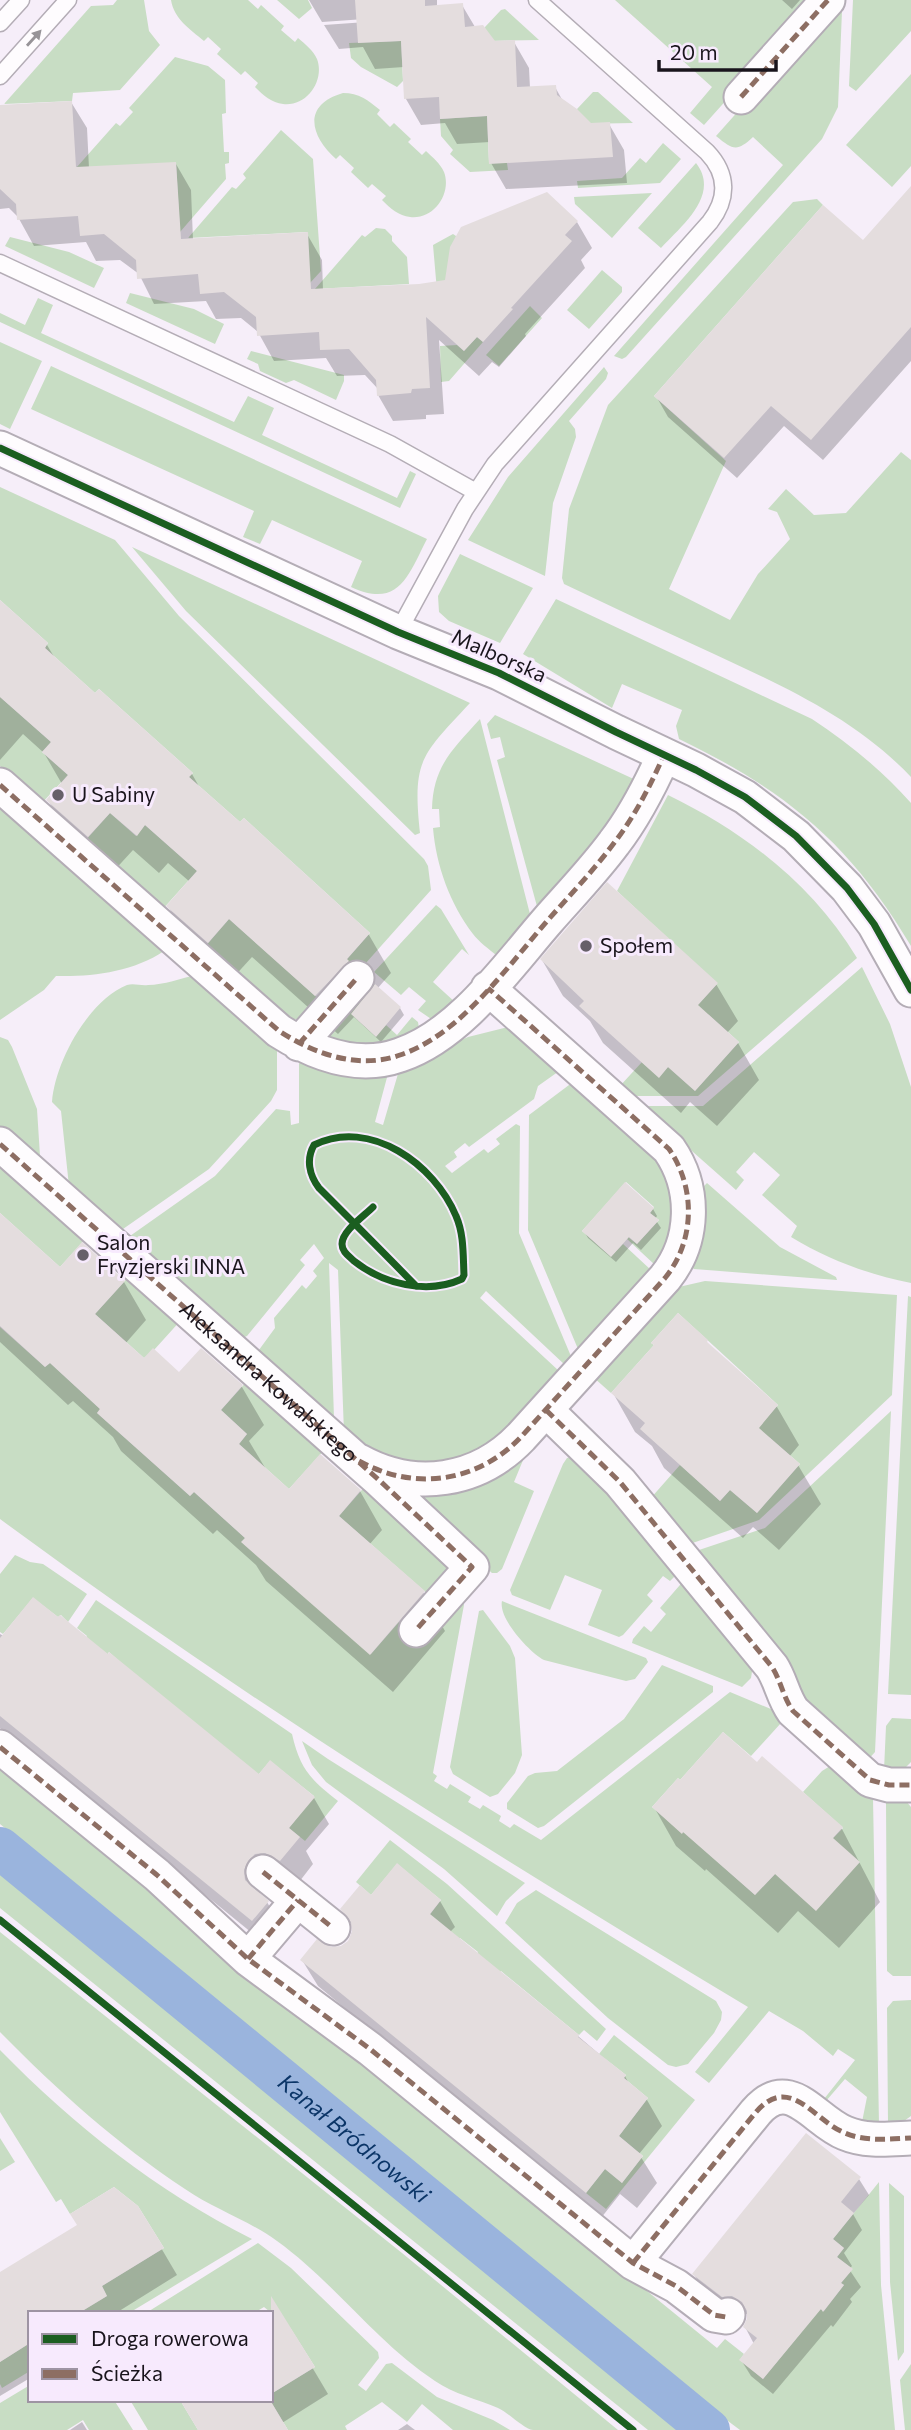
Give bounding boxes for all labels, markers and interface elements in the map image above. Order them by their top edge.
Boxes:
scale bar [659,28,776,72]
one-way arrow [26,29,42,47]
text: 20 m [670,39,718,64]
street label: Malborska [448,623,551,687]
place label: U Sabiny [72,781,155,806]
marker: U Sabiny [50,787,66,803]
place label: Społem [600,932,673,957]
marker: Społem [578,938,594,954]
place label: Salon Fryzjerski INNA [97,1229,245,1278]
marker: Salon Fryzjerski INNA [75,1247,91,1263]
street label: Aleksandra Kowalskiego [175,1295,364,1467]
water label: Kanał Bródnowski [273,2067,437,2209]
legend [28,2311,273,2402]
text: Droga rowerowa [91,2325,249,2350]
text: Ścieżka [91,2360,163,2385]

